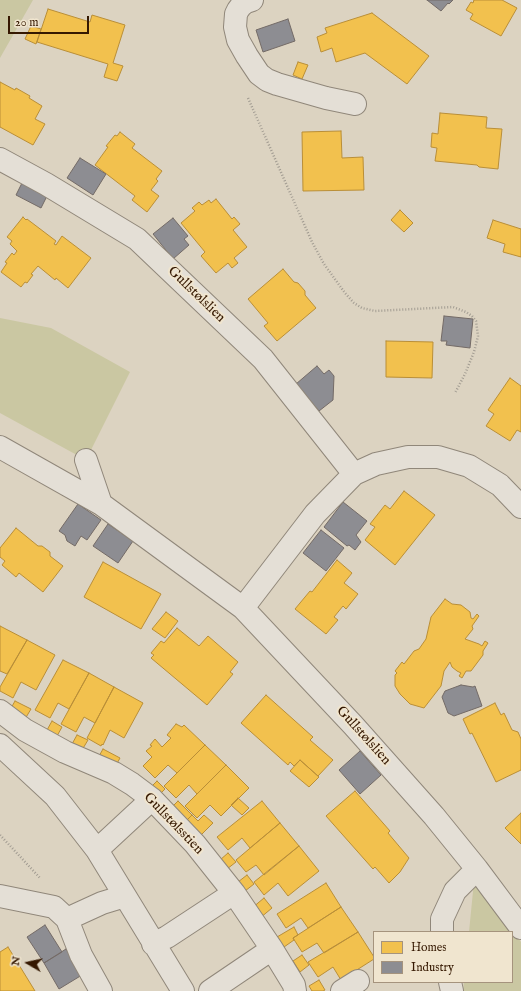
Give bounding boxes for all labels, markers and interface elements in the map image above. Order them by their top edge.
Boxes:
scale bar [10,8,91,34]
text: 20 m [15,15,38,30]
street label: Gullstølslien [164,263,228,327]
street label: Gullstølslien [332,703,394,769]
street label: Gullstølsstien [139,790,207,858]
legend [373,931,513,983]
text: Homes [411,940,447,955]
north arrow [8,943,48,983]
text: N [8,955,24,967]
text: Industry [411,960,454,975]

